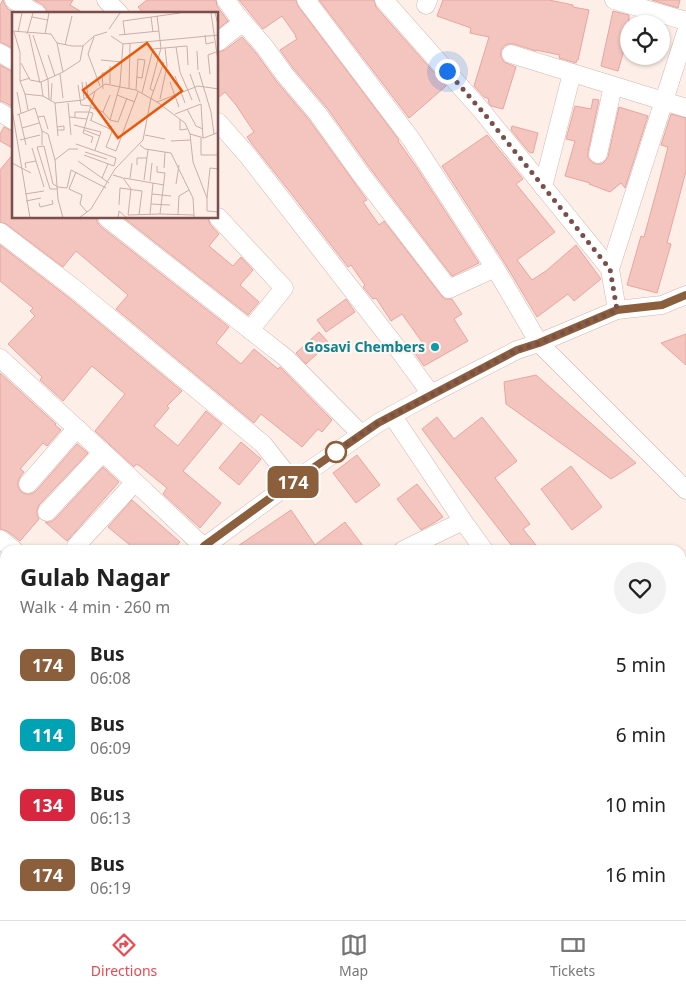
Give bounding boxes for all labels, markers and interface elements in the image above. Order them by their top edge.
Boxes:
inset map [12,12,219,219]
map controls [620,15,670,65]
button: locate [620,15,670,65]
your location [435,59,460,84]
place label: Gosavi Chembers [304,337,425,356]
marker: Gosavi Chembers [429,341,441,353]
unlabelled marker [325,441,347,463]
line badge: 174 [264,466,322,498]
text: 174 [278,470,308,494]
text: Gulab Nagar [20,560,170,593]
button: heart [614,562,666,614]
text: Walk · 4 min · 260 m [20,596,170,618]
text: Bus [90,641,125,667]
text: 5 min [616,652,666,678]
text: 174 [32,653,63,677]
text: 06:08 [90,667,131,689]
text: Bus [90,711,125,737]
text: 6 min [616,722,666,748]
text: 114 [32,723,63,747]
text: 06:09 [90,737,131,759]
text: Bus [90,781,125,807]
text: 10 min [605,792,666,818]
text: 134 [32,793,63,817]
text: 06:13 [90,807,131,829]
text: Bus [90,851,125,877]
text: 16 min [605,862,666,888]
text: 174 [32,863,63,887]
text: 06:19 [90,877,131,899]
tab: Directions [91,931,157,980]
tab: Map [339,931,368,980]
tab: Tickets [550,931,595,980]

